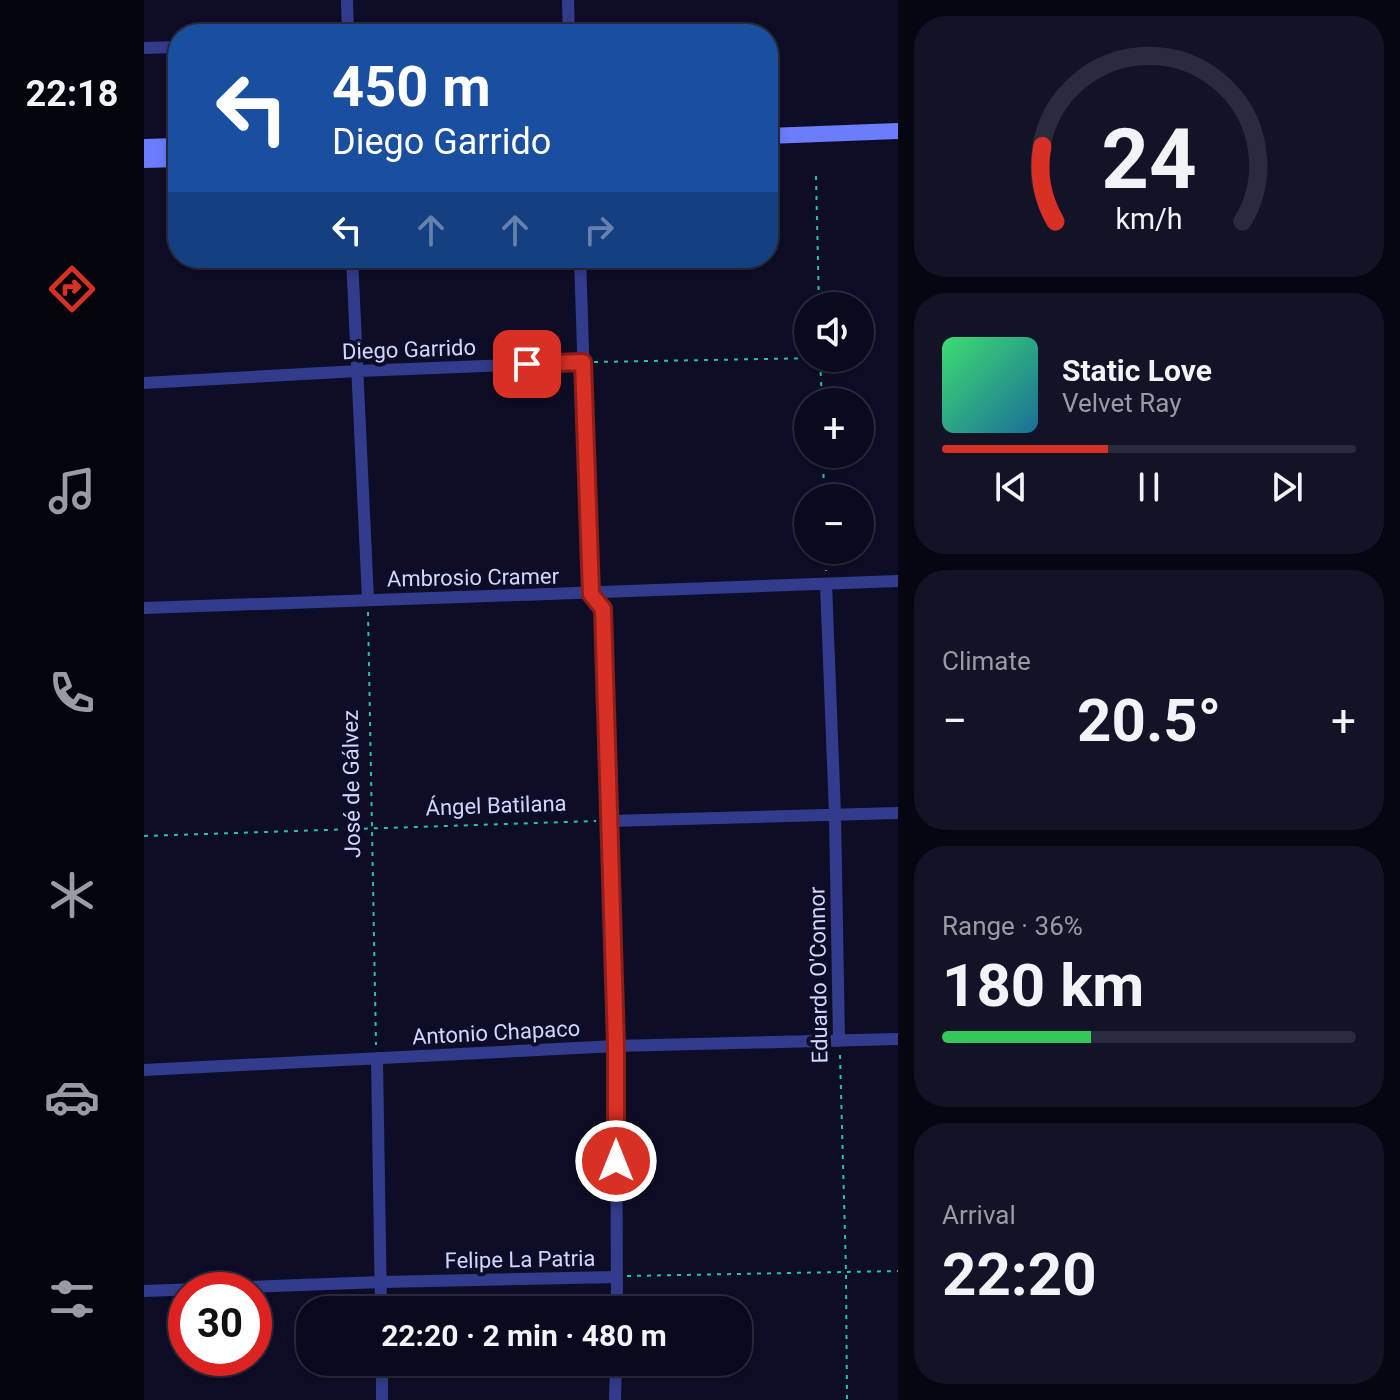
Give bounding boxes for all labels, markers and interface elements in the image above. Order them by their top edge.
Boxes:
text: 450 m [332,54,491,120]
icon: left [200,56,304,160]
text: 22:18 [26,73,118,115]
text: 24 [1101,111,1197,208]
text: Diego Garrido [332,121,551,163]
text: km/h [1115,203,1183,237]
icon: left [325,208,369,252]
icon: ahead [409,208,453,252]
icon: ahead [493,208,537,252]
icon: right [577,208,621,252]
icon: directions [44,261,100,317]
map controls [794,292,874,564]
button: sound [794,292,874,372]
pin [493,330,561,398]
street label: Diego Garrido [342,335,476,364]
icon: arrive [505,342,549,386]
text: Static Love [1062,353,1212,388]
button: + [794,388,874,468]
text: Velvet Ray [1062,388,1182,418]
icon: music [44,463,100,519]
icon: previous [989,465,1033,509]
icon: pause [1127,465,1171,509]
icon: next [1265,465,1309,509]
button: − [794,484,874,564]
street label: Ambrosio Cramer [387,563,560,592]
text: Climate [942,646,1031,676]
icon: phone [44,665,100,721]
text: 20.5° [1077,685,1221,756]
text: − [942,695,967,747]
text: + [1331,695,1356,747]
street label: José de Gálvez [338,710,365,858]
street label: Ángel Batilana [425,791,567,820]
icon: climate [44,867,100,923]
street label: Eduardo O'Connor [804,886,833,1064]
text: Range · 36% [942,911,1083,941]
text: 180 km [942,950,1144,1021]
street label: Antonio Chapaco [411,1016,581,1049]
icon: car [44,1069,100,1125]
position arrow [574,1119,658,1203]
text: Arrival [942,1200,1016,1230]
text: 22:20 [942,1239,1097,1310]
street label: Felipe La Patria [444,1246,596,1273]
icon: filters [44,1271,100,1327]
speed limit sign: 30 [168,1272,272,1376]
text: 22:20 · 2 min · 480 m [381,1318,667,1353]

